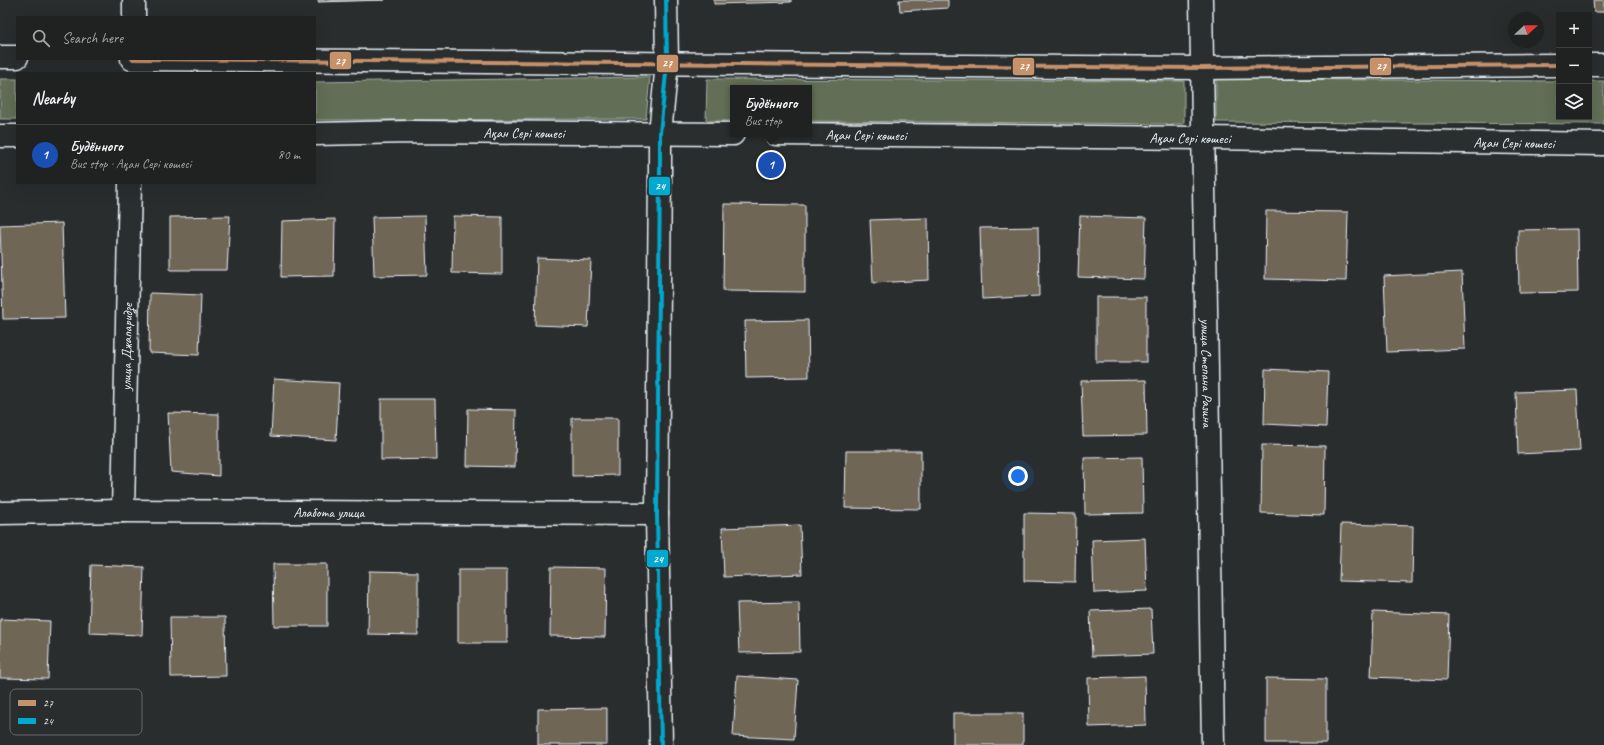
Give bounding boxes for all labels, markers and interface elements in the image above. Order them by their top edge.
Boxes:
north arrow [1508,12,1544,48]
map controls [1556,12,1592,120]
button: + [1556,12,1592,48]
search box [16,16,316,60]
icon: search [30,27,52,49]
text: Search here [62,29,123,48]
button: − [1556,48,1592,84]
line badge: 27 [329,51,352,70]
text: 27 [335,54,346,68]
line badge: 27 [656,54,679,73]
text: 27 [662,56,673,70]
line badge: 27 [1012,57,1035,76]
line badge: 27 [1369,57,1392,76]
text: 27 [1019,59,1030,73]
text: 27 [1376,59,1387,73]
button: layers [1556,84,1592,120]
popup [730,85,812,137]
text: Nearby [32,88,75,109]
text: Будённого [745,94,797,113]
text: Bus stop [745,113,782,129]
street label: Ақан Сері көшесі [483,124,567,142]
street label: Ақан Сері көшесі [825,126,909,144]
street label: Ақан Сері көшесі [1149,129,1233,147]
street label: Ақан Сері көшесі [1473,134,1557,152]
text: Будённого [70,137,123,156]
text: 1 [42,147,48,163]
text: 80 m [278,147,300,163]
pin: 1 [758,150,784,180]
text: Bus stop · Ақан Сері көшесі [70,156,191,172]
line badge: 24 [648,176,671,196]
text: 24 [655,179,667,193]
street label: улица Джапаридзе [118,302,136,392]
street label: улица Степана Разина [1197,317,1216,429]
your location [1008,466,1028,486]
street label: Алабота улица [294,504,366,521]
line badge: 24 [646,549,669,568]
text: 24 [653,552,665,566]
legend [10,689,142,735]
text: 27 [43,696,54,710]
text: 24 [43,714,54,728]

